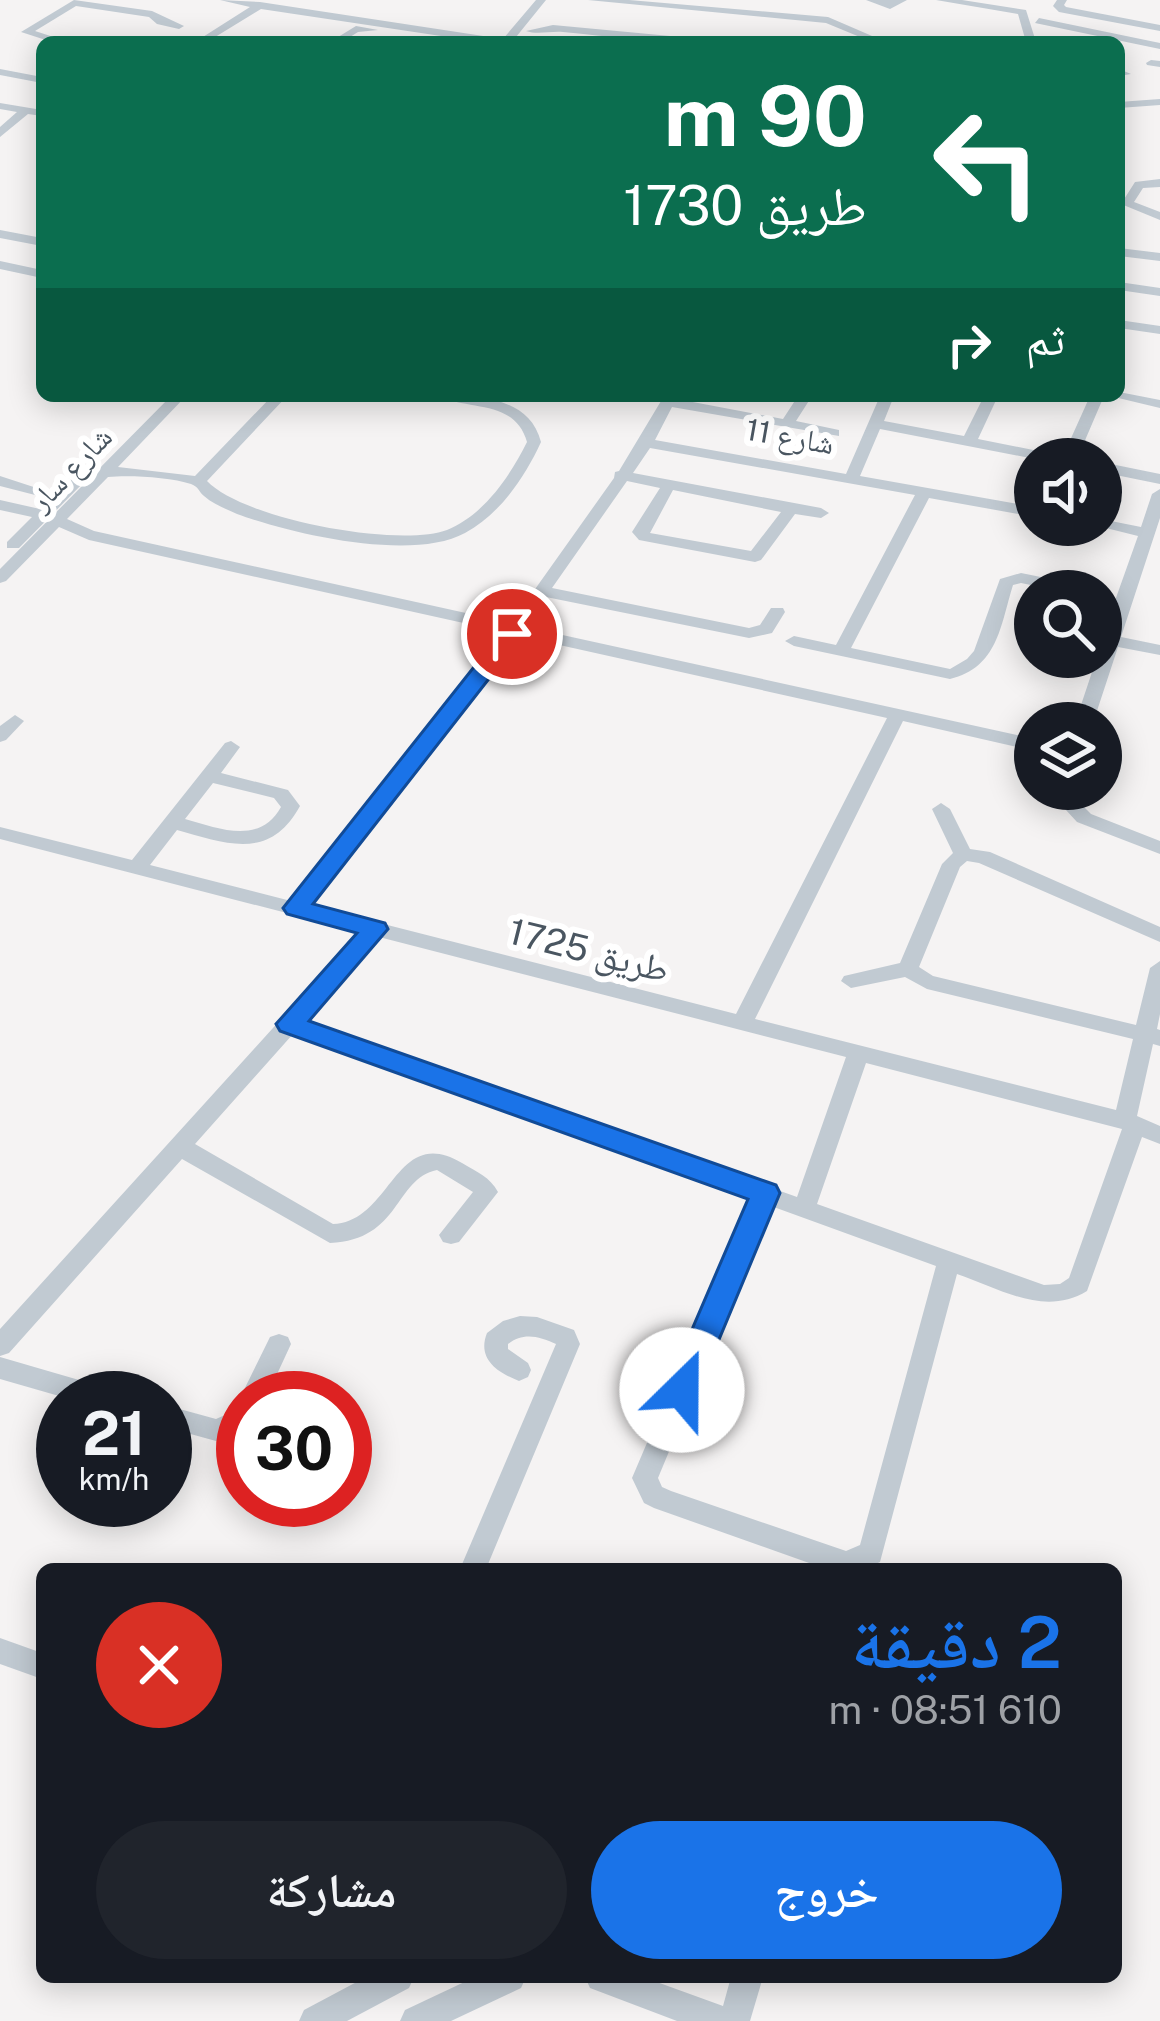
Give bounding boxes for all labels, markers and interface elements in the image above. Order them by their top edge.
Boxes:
text: 90 m [664,66,867,165]
icon: left [909,84,1065,240]
text: طريق 1730 [623,174,867,237]
icon: right [936,312,1002,378]
text: ثم [1026,312,1065,365]
street label: شارع 11 [743,411,837,463]
street label: شارع سار [21,419,121,520]
map controls [1014,438,1122,810]
button: sound [1014,438,1122,546]
button: search [1014,570,1122,678]
pin [461,583,563,685]
icon: arrive [479,601,545,667]
button: layers [1014,702,1122,810]
street label: طريق 1725 [504,910,673,991]
position arrow [619,1327,745,1453]
speed limit sign: 30 [216,1371,372,1527]
text: 21 [82,1398,146,1469]
text: km/h [79,1461,149,1497]
text: 2 دقيقة [851,1600,1062,1684]
button: close [96,1602,222,1728]
text: 610 m · 08:51 [829,1687,1062,1733]
button: مشاركة [96,1821,567,1959]
button: خروج [591,1821,1062,1959]

